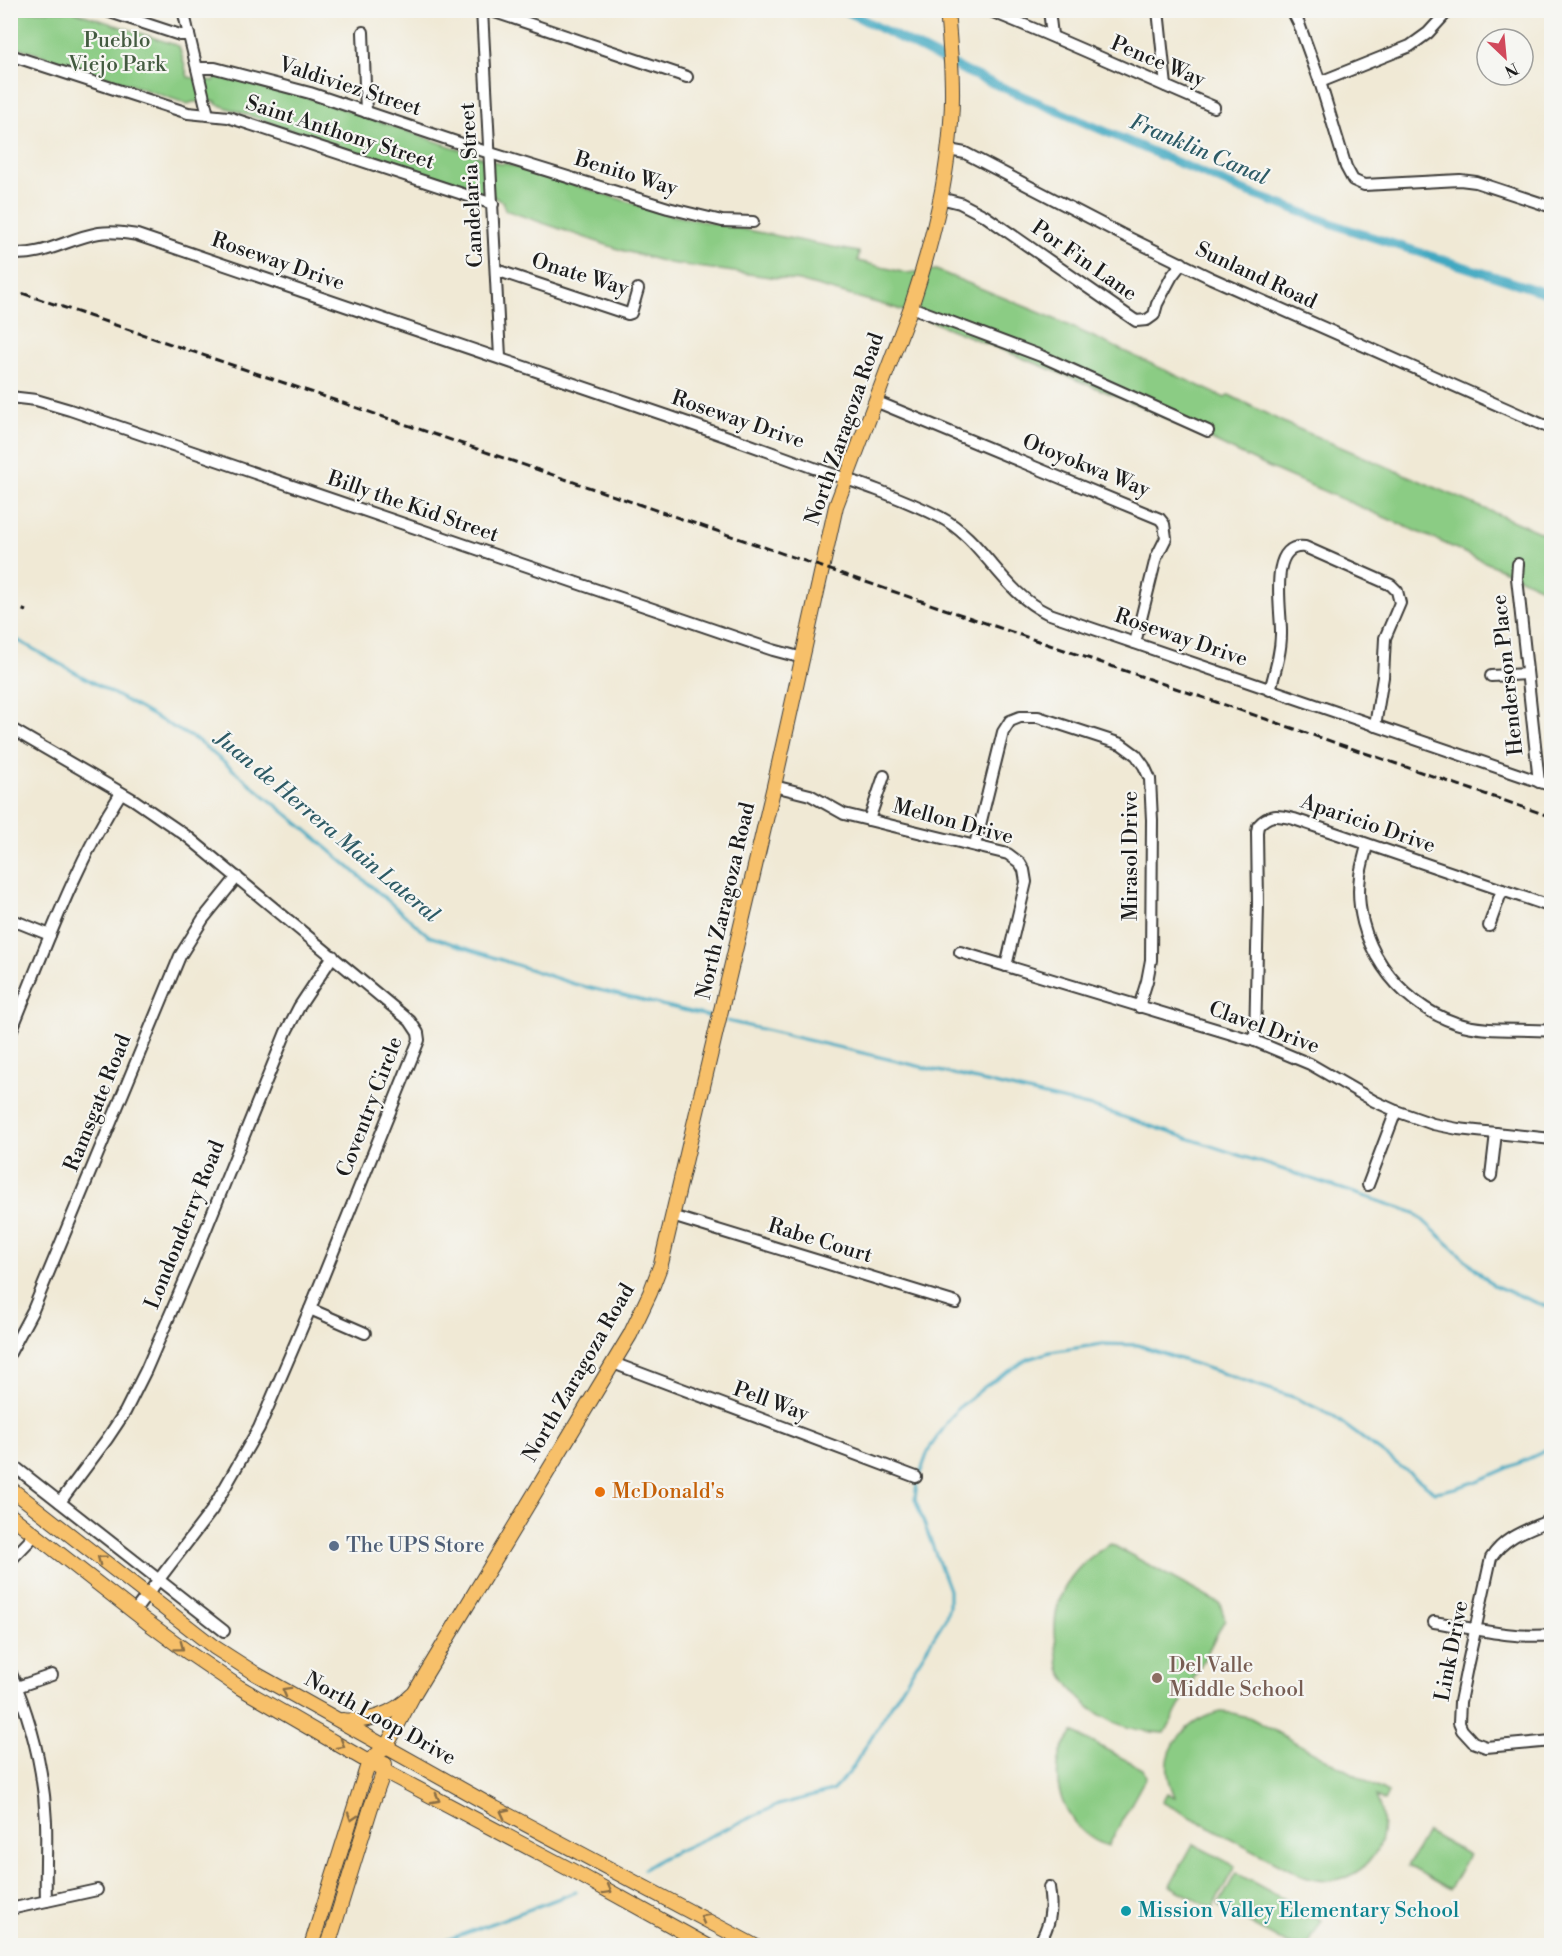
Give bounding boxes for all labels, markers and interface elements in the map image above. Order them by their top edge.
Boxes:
north arrow [1475,27,1535,87]
park label: Pueblo Viejo Park [67,28,167,78]
street label: Pence Way [1107,30,1210,94]
street label: Valdiviez Street [274,51,425,122]
text: N [1501,58,1521,81]
street label: Saint Anthony Street [242,90,438,176]
street label: Candelaria Street [455,101,489,268]
water label: Franklin Canal [1126,109,1272,191]
street label: Benito Way [570,146,681,202]
street label: Por Fin Lane [1026,215,1142,307]
street label: Roseway Drive [208,227,348,297]
street label: Sunland Road [1191,237,1321,315]
street label: Onate Way [528,248,632,302]
street label: North Zaragoza Road [800,329,890,529]
street label: Roseway Drive [668,385,808,455]
street label: Otoyokwa Way [1018,429,1154,504]
street label: Billy the Kid Street [323,465,503,549]
street label: Henderson Place [1487,593,1529,757]
street label: Roseway Drive [1111,603,1251,673]
water label: Juan de Herrera Main Lateral [207,723,444,929]
street label: Aparicio Drive [1296,788,1439,859]
street label: Mirasol Drive [1118,791,1144,921]
street label: Mellon Drive [890,793,1016,851]
street label: North Zaragoza Road [691,800,761,1002]
street label: Clavel Drive [1205,996,1323,1060]
street label: Ramsgate Road [59,1031,137,1175]
street label: Coventry Circle [331,1033,409,1181]
street label: Londonderry Road [139,1137,231,1313]
street label: Rabe Court [765,1213,876,1269]
street label: North Zaragoza Road [517,1279,641,1467]
street label: Pell Way [730,1376,813,1428]
place label: McDonald's [612,1479,724,1505]
marker: McDonald's [593,1485,607,1499]
place label: The UPS Store [346,1533,485,1559]
marker: The UPS Store [327,1539,341,1553]
one-way arrow [96,1555,107,1566]
street label: Link Drive [1429,1598,1475,1704]
one-way arrow [174,1639,185,1650]
place label: Del Valle Middle School [1169,1653,1304,1703]
street label: North Loop Drive [300,1667,460,1771]
marker: Del Valle Middle School [1150,1671,1164,1685]
one-way arrow [282,1687,292,1698]
one-way arrow [335,1738,345,1750]
one-way arrow [430,1791,441,1803]
one-way arrow [500,1809,511,1820]
one-way arrow [346,1811,359,1822]
one-way arrow [602,1883,612,1894]
place label: Mission Valley Elementary School [1138,1898,1459,1924]
marker: Mission Valley Elementary School [1119,1904,1133,1918]
one-way arrow [699,1914,710,1925]

